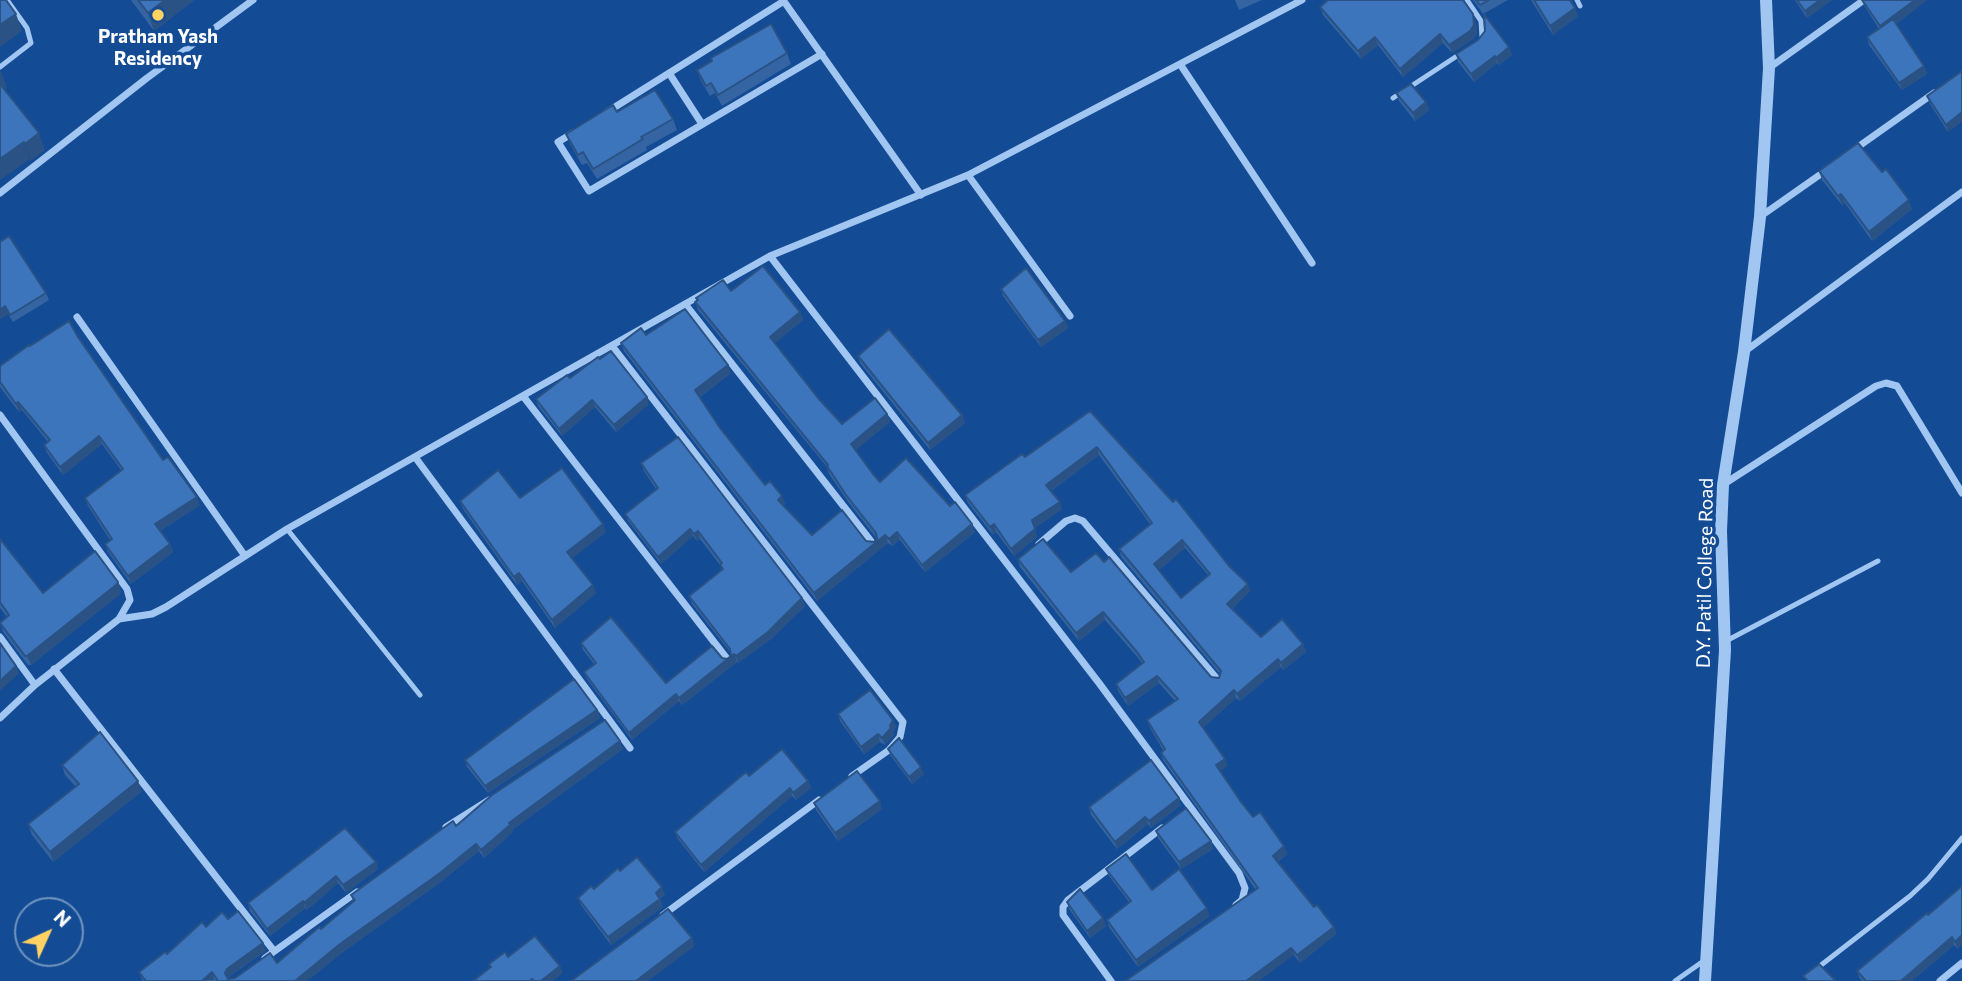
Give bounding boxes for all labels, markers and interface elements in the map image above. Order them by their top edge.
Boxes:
marker: Pratham Yash Residency [150,7,166,23]
place label: Pratham Yash Residency [98,26,218,70]
street label: D.Y. Patil College Road [1692,478,1718,668]
north arrow [14,897,84,967]
text: N [50,905,76,931]

